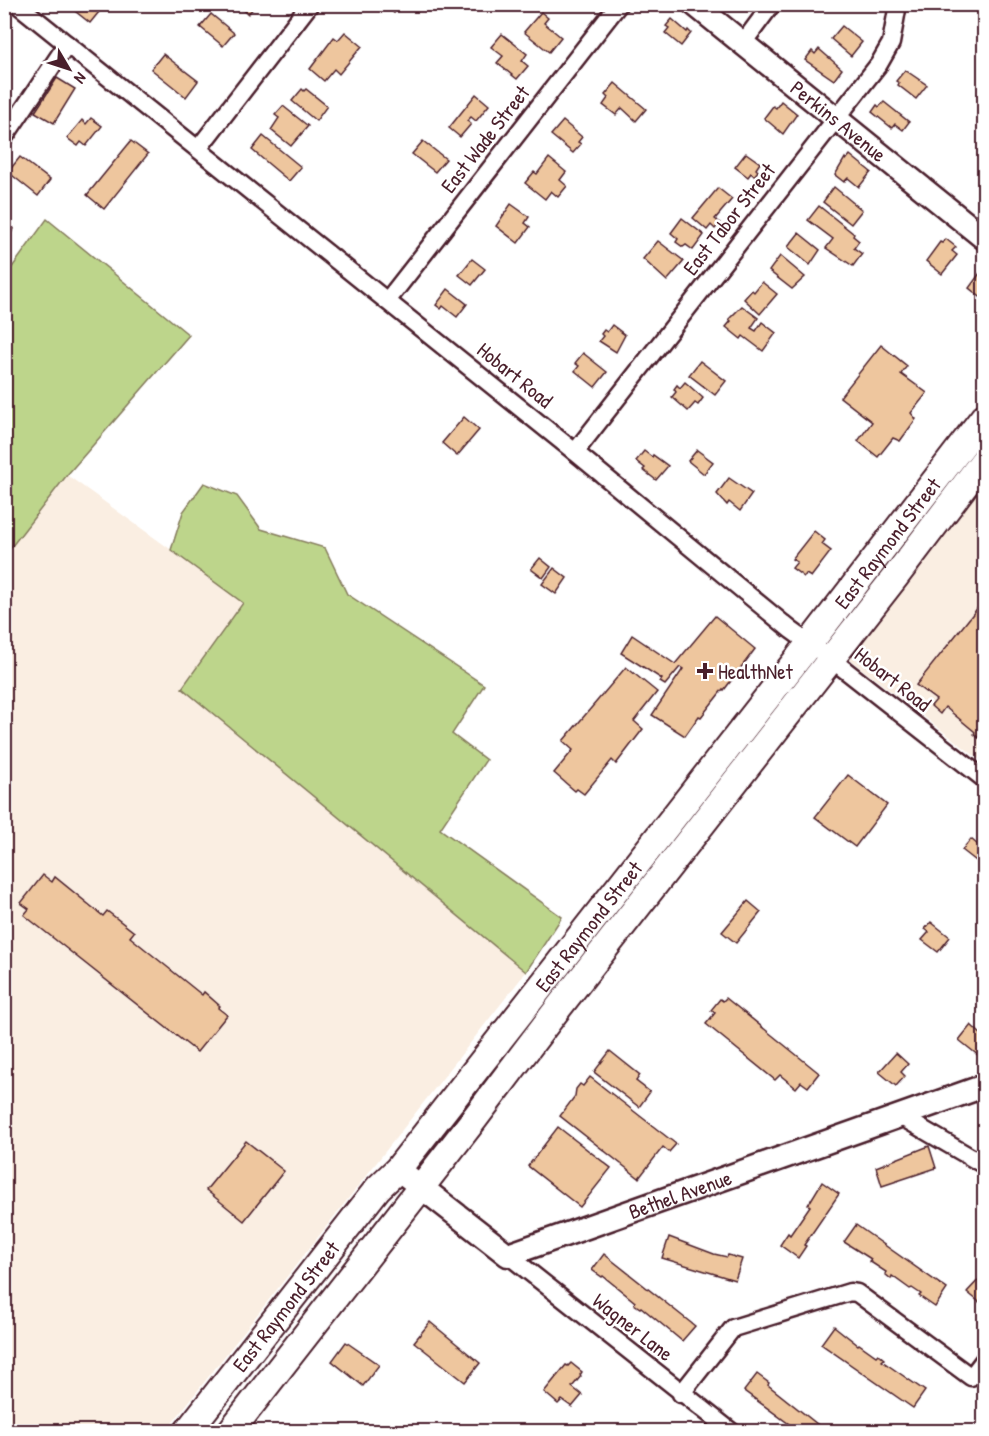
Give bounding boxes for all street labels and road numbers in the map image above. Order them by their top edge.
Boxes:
street label: Perkins Avenue [785,73,893,168]
street label: East Wade Street [434,79,537,199]
street label: East Tabor Street [676,156,782,281]
street label: Hobart Road [471,335,559,415]
street label: East Raymond Street [827,471,947,615]
street label: Hobart Road [849,640,937,718]
street label: East Raymond Street [528,854,649,997]
street label: Bethel Avenue [625,1162,735,1226]
street label: East Raymond Street [225,1234,346,1377]
street label: Wagner Lane [587,1286,679,1368]

